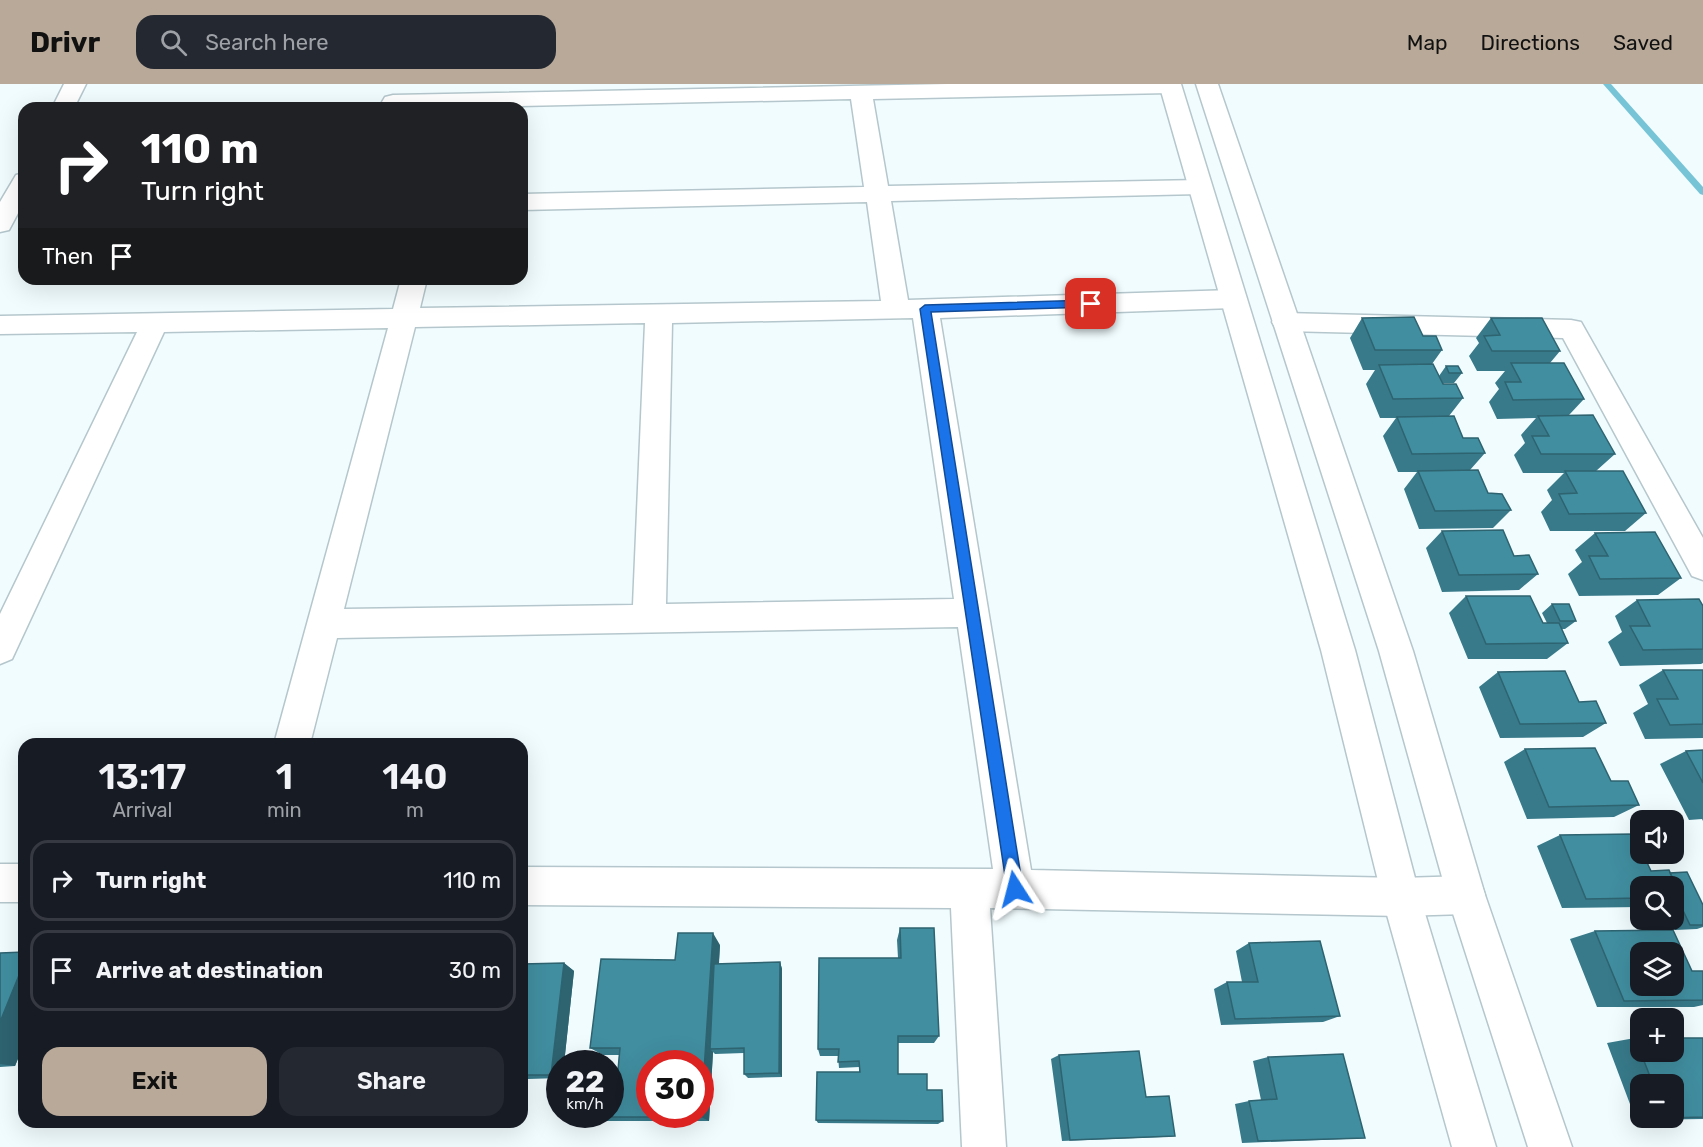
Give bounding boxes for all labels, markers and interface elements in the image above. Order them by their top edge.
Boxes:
search box [136,15,556,69]
text: Drivr [30,26,100,59]
icon: search [157,26,190,59]
text: Search here [205,29,329,56]
text: Map [1407,30,1448,55]
text: Directions [1481,30,1580,55]
text: Saved [1613,30,1673,55]
text: 110 m [141,124,259,174]
icon: right [42,126,120,204]
text: Turn right [141,175,264,207]
icon: arrive [105,240,138,273]
text: Then [42,243,93,270]
pin [1065,278,1116,329]
icon: arrive [1074,287,1107,320]
text: 13:17 [98,755,186,798]
text: 1 [276,755,293,798]
text: 140 [382,755,447,798]
text: Arrival [112,798,172,822]
text: min [267,798,302,822]
text: m [406,798,424,822]
map controls [1630,810,1684,1128]
button: sound [1630,810,1684,864]
position arrow [983,857,1047,921]
icon: right [45,864,78,897]
text: Turn right [96,867,206,894]
text: 110 m [443,867,501,894]
button: search [1630,876,1684,930]
button: layers [1630,942,1684,996]
icon: arrive [45,954,78,987]
text: Arrive at destination [96,957,323,984]
text: 30 m [449,957,501,984]
button: + [1630,1008,1684,1062]
button: Exit [42,1047,267,1116]
button: Share [279,1047,504,1116]
speed limit sign: 30 [636,1050,714,1128]
text: 22 [566,1064,605,1100]
button: − [1630,1074,1684,1128]
text: km/h [566,1095,604,1113]

